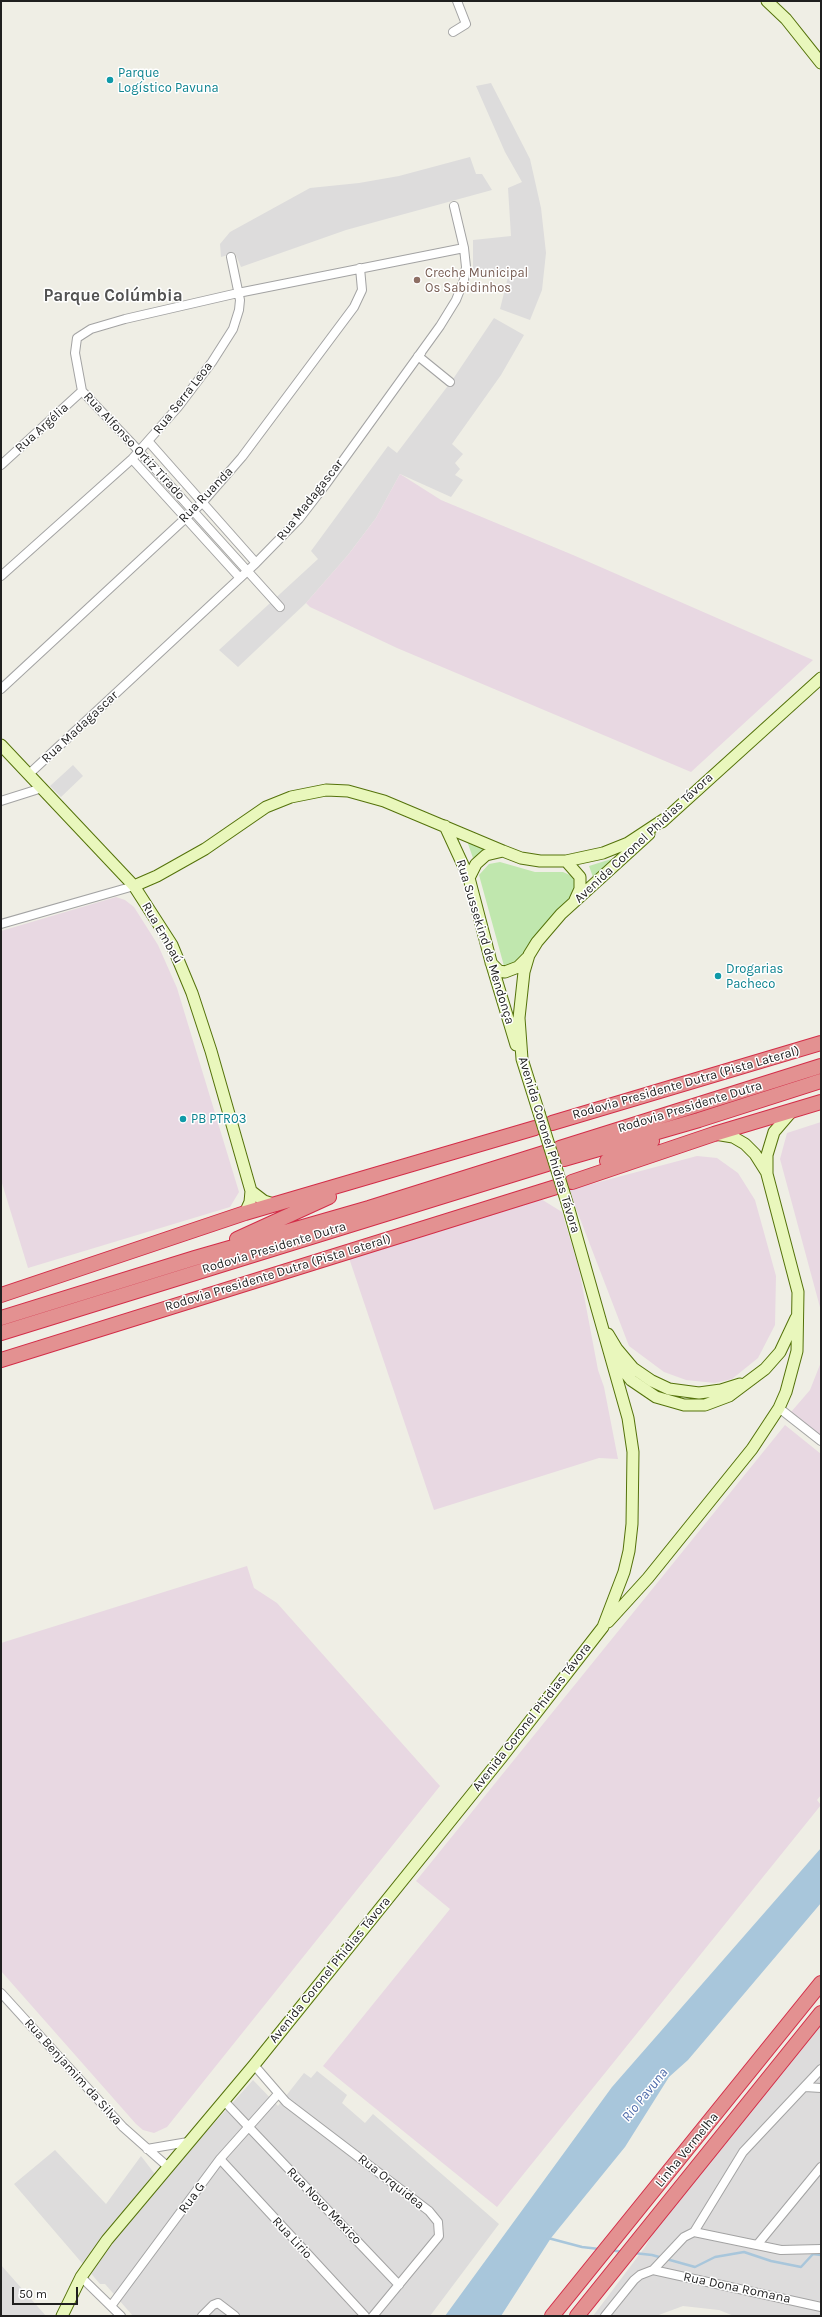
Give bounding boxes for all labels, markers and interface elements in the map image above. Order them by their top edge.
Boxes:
place label: Parque Logístico Pavuna [118,65,219,96]
marker: Parque Logístico Pavuna [105,75,115,85]
place label: Creche Municipal Os Sabidinhos [425,265,528,296]
marker: Creche Municipal Os Sabidinhos [412,275,422,285]
district label: Parque Colúmbia [43,286,183,306]
street label: Rua Serra Leoa [150,359,216,437]
street label: Rua Alfonso Ortiz Tirado [80,389,188,503]
street label: Rua Argélia [12,400,72,456]
street label: Rua Madagascar [273,456,347,544]
street label: Rua Ruanda [175,464,237,526]
street label: Rua Madagascar [38,688,122,766]
street label: Avenida Coronel Phidias Távora [571,770,717,906]
street label: Rua Sussekind de Mendonça [452,858,518,1026]
street label: Rua Embaú [138,900,186,966]
place label: Drogarias Pacheco [726,961,783,992]
marker: Drogarias Pacheco [713,971,723,981]
street label: Rodovia Presidente Dutra (Pista Lateral) [571,1043,801,1123]
street label: Avenida Coronel Phidias Távora [515,1055,583,1235]
street label: Rodovia Presidente Dutra [616,1078,764,1136]
place label: PB PTR03 [191,1111,246,1127]
marker: PB PTR03 [178,1114,188,1124]
street label: Rodovia Presidente Dutra [200,1219,348,1277]
street label: Rodovia Presidente Dutra (Pista Lateral) [163,1231,393,1315]
street label: Avenida Coronel Phidias Távora [469,1640,595,1794]
street label: Avenida Coronel Phidias Távora [266,1894,394,2046]
street label: Rua Benjamim da Silva [21,2015,125,2129]
water label: Rio Pavuna [618,2065,672,2125]
street label: Linha Vermelha [652,2109,722,2191]
street label: Rua Orquidea [355,2151,427,2213]
street label: Rua Novo Mexico [283,2164,365,2248]
street label: Rua G [176,2179,208,2217]
street label: Rua Lirio [269,2214,315,2262]
street label: Rua Dona Romana [682,2269,792,2307]
scale bar [14,2279,80,2305]
text: 50 m [19,2287,47,2301]

